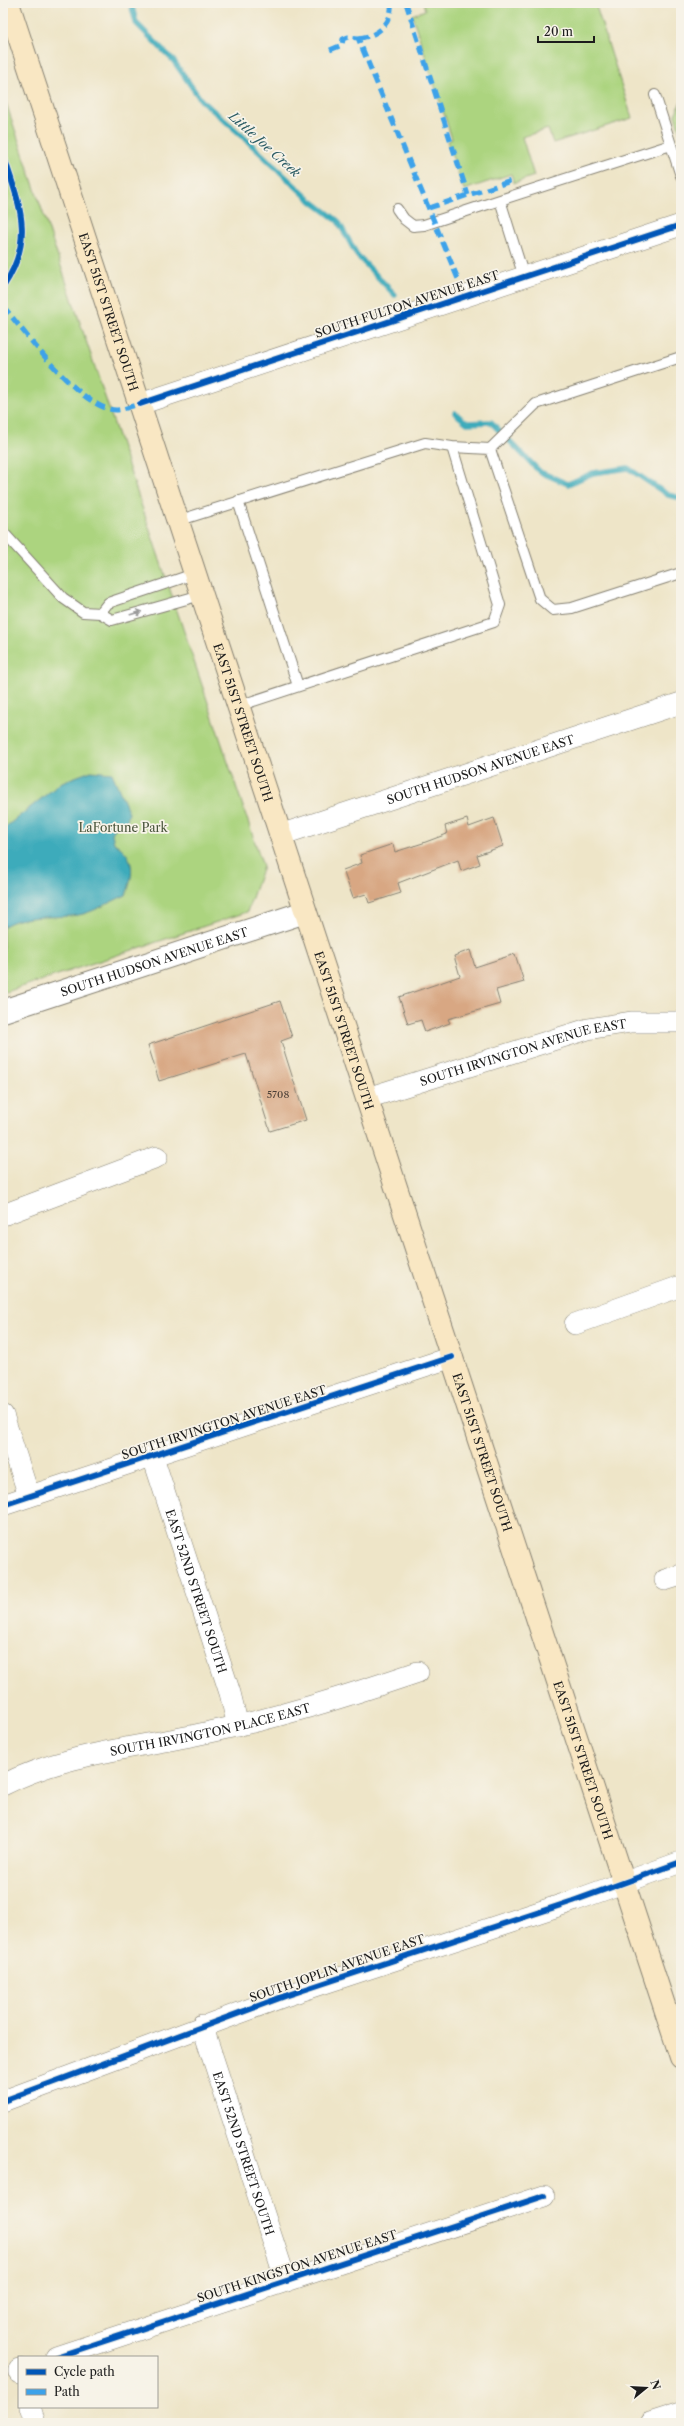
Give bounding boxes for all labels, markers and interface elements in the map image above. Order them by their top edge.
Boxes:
scale bar [538,18,594,44]
text: 20 m [544,24,573,39]
water label: Little Joe Creek [225,107,304,180]
street label: EAST 51ST STREET SOUTH [76,231,142,393]
street label: SOUTH FULTON AVENUE EAST [313,267,501,341]
one-way arrow [130,609,143,617]
street label: EAST 51ST STREET SOUTH [211,641,277,804]
street label: SOUTH HUDSON AVENUE EAST [385,731,576,807]
park label: LaFortune Park [78,820,169,835]
street label: SOUTH HUDSON AVENUE EAST [58,924,250,999]
street label: EAST 51ST STREET SOUTH [312,949,378,1111]
street label: SOUTH IRVINGTON AVENUE EAST [418,1015,628,1089]
house number: 5708 [267,1088,289,1101]
street label: EAST 51ST STREET SOUTH [450,1371,516,1533]
street label: SOUTH IRVINGTON AVENUE EAST [120,1382,328,1462]
street label: EAST 52ND STREET SOUTH [163,1507,230,1675]
street label: EAST 51ST STREET SOUTH [551,1679,617,1841]
street label: SOUTH IRVINGTON PLACE EAST [109,1699,312,1758]
street label: SOUTH JOPLIN AVENUE EAST [247,1931,427,2005]
street label: EAST 52ND STREET SOUTH [210,2069,278,2237]
street label: SOUTH KINGSTON AVENUE EAST [195,2226,399,2306]
legend [18,2356,158,2408]
text: Cycle path [54,2364,115,2379]
north arrow [626,2368,666,2408]
text: N [647,2378,664,2392]
text: Path [54,2384,80,2399]

